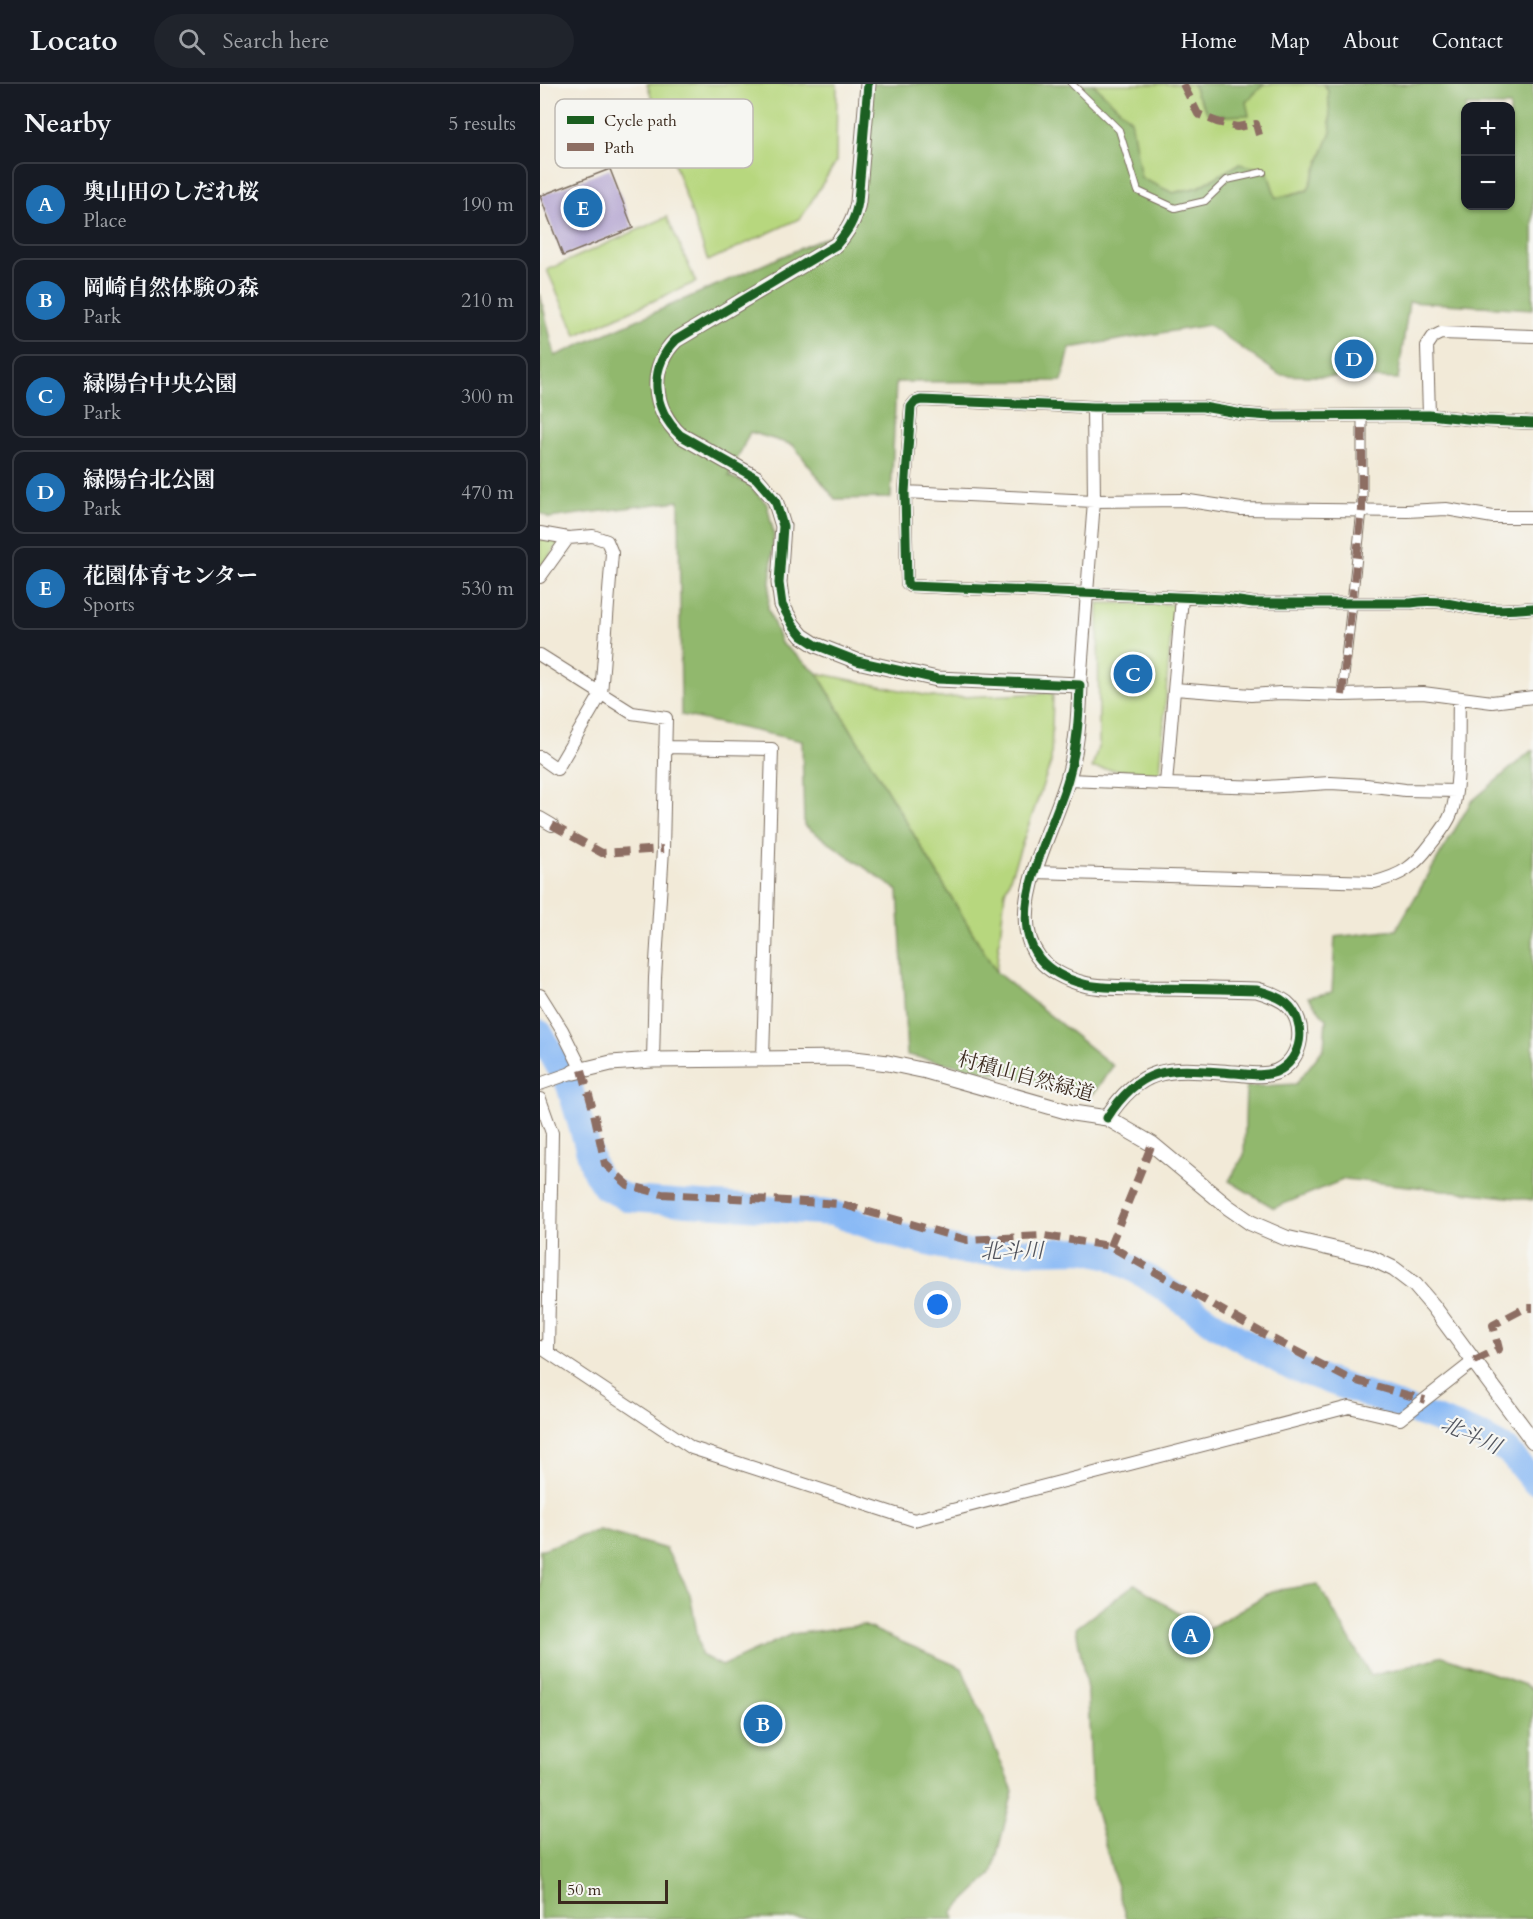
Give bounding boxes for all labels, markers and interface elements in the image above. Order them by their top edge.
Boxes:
search box [154,14,574,68]
text: Locato [30,22,118,60]
icon: search [175,25,208,58]
text: Search here [223,26,329,56]
text: Home [1181,27,1237,56]
text: Map [1270,27,1310,56]
text: About [1343,27,1399,56]
text: Contact [1432,27,1503,56]
legend [555,99,753,168]
map controls [1461,102,1515,210]
button: + [1461,102,1515,156]
text: Nearby [24,106,112,141]
text: 5 results [448,110,516,137]
text: Cycle path [604,110,677,132]
text: Path [604,137,634,159]
button: − [1461,156,1515,210]
text: 奥山田のしだれ桜 [83,177,259,207]
pin: E [564,186,603,230]
text: A [38,191,53,218]
text: 190 m [461,191,514,218]
text: Place [83,207,127,234]
text: 岡崎自然体験の森 [83,273,259,303]
text: B [38,287,53,314]
text: 210 m [461,287,514,314]
text: Park [83,303,121,330]
pin: D [1334,336,1374,382]
text: 緑陽台中央公園 [83,369,237,399]
text: C [38,383,53,410]
text: 300 m [461,383,514,410]
text: Park [83,399,121,426]
text: 緑陽台北公園 [83,465,215,495]
text: D [37,479,54,506]
text: 470 m [461,479,514,506]
text: Park [83,495,121,522]
text: 花園体育センター [83,561,258,591]
text: E [39,575,52,602]
text: 530 m [461,575,514,602]
text: Sports [83,591,135,618]
pin: C [1114,652,1152,696]
street label: 村積山自然緑道 [955,1045,1097,1108]
water label: 北斗川 [980,1236,1046,1267]
your location [923,1290,952,1319]
water label: 北斗川 [1436,1409,1507,1462]
pin: A [1172,1612,1210,1658]
pin: B [744,1702,782,1746]
scale bar [558,1877,668,1904]
text: 50 m [567,1879,601,1901]

